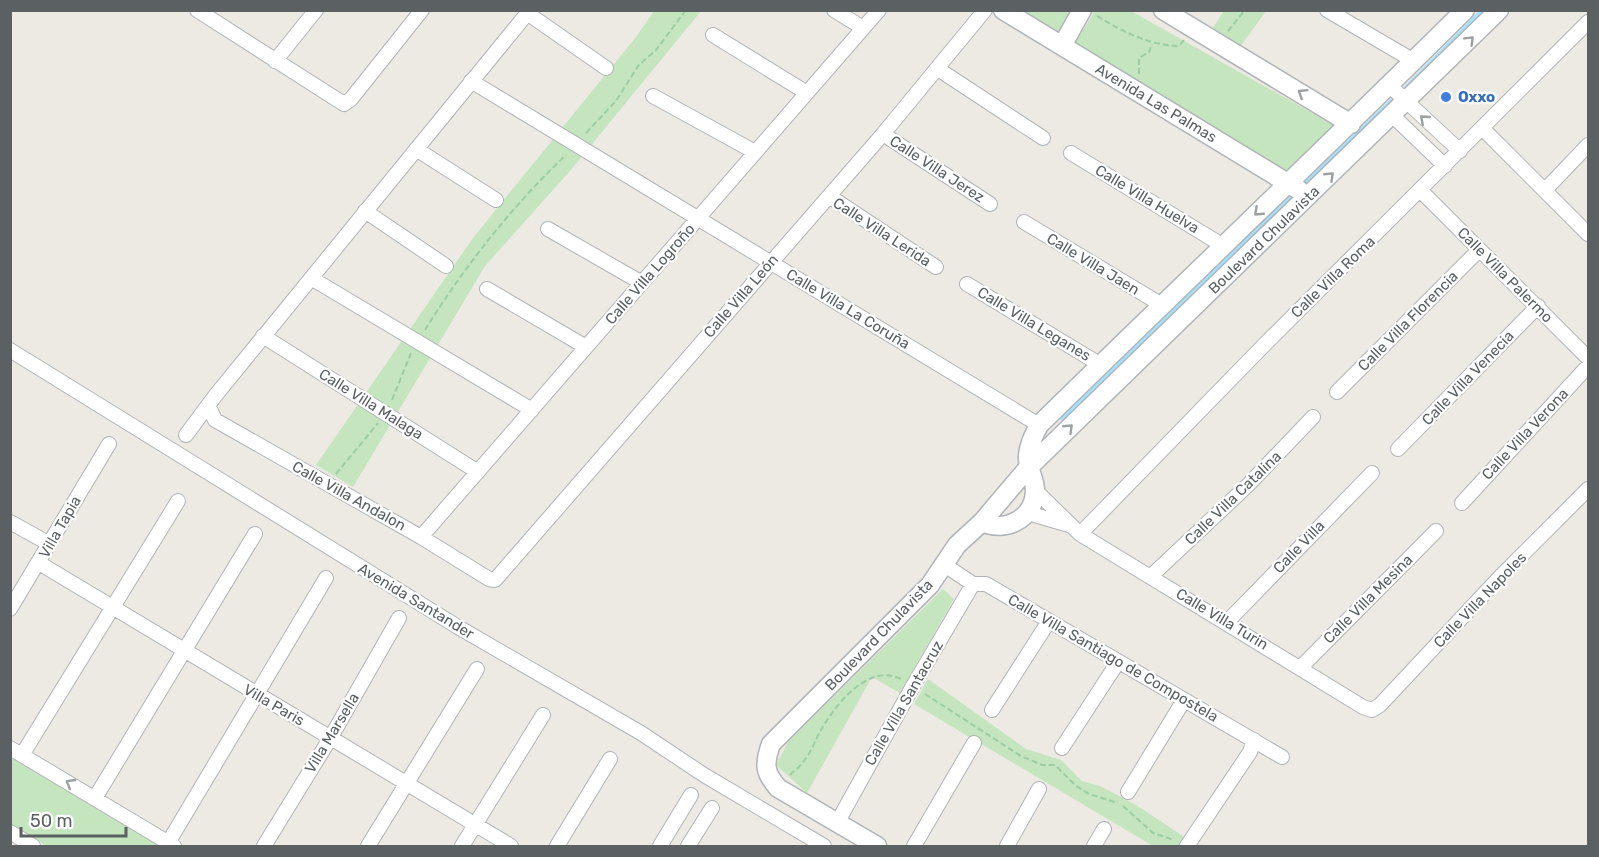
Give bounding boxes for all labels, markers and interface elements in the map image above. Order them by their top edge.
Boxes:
one-way arrow [1462,36,1473,47]
street label: Avenida Las Palmas [1092,60,1220,147]
place label: Oxxo [1458,88,1495,106]
one-way arrow [1298,89,1308,101]
marker: Oxxo [1439,90,1453,104]
one-way arrow [1420,115,1431,126]
street label: Calle Villa Jerez [886,132,988,207]
street label: Calle Villa Huelva [1092,161,1202,237]
one-way arrow [1324,172,1334,183]
street label: Boulevard Chulavista [1205,182,1323,298]
street label: Calle Villa Lerida [830,194,934,270]
one-way arrow [1254,205,1265,216]
street label: Calle Villa Logroño [601,220,699,328]
street label: Calle Villa Palermo [1454,224,1556,326]
street label: Calle Villa Jaen [1043,229,1143,299]
street label: Calle Villa Roma [1287,232,1379,322]
street label: Calle Villa León [700,251,782,341]
street label: Calle Villa La Coruña [783,265,913,353]
street label: Calle Villa Florencia [1354,267,1462,375]
street label: Calle Villa Leganes [974,283,1094,365]
street label: Calle Villa Venecia [1418,327,1518,429]
street label: Calle Villa Malaga [316,365,426,443]
street label: Calle Villa Verona [1478,385,1572,483]
one-way arrow [1062,425,1073,436]
street label: Calle Villa Catalina [1181,447,1285,549]
street label: Calle Villa Andalon [289,457,409,535]
street label: Villa Tapia [35,493,85,561]
street label: Calle Villa [1270,517,1328,577]
street label: Calle Villa Napoles [1430,548,1530,652]
street label: Calle Villa Mesina [1320,551,1416,647]
street label: Avenida Santander [355,559,478,643]
street label: Boulevard Chulavista [821,576,937,694]
street label: Calle Villa Turin [1173,584,1271,654]
street label: Calle Villa Santiago de Compostela [1005,590,1221,726]
street label: Calle Villa Santacruz [861,637,947,769]
street label: Villa Paris [240,680,308,730]
street label: Villa Marsella [301,690,363,776]
one-way arrow [66,779,76,791]
scale bar [21,800,126,838]
text: 50 m [30,810,73,832]

